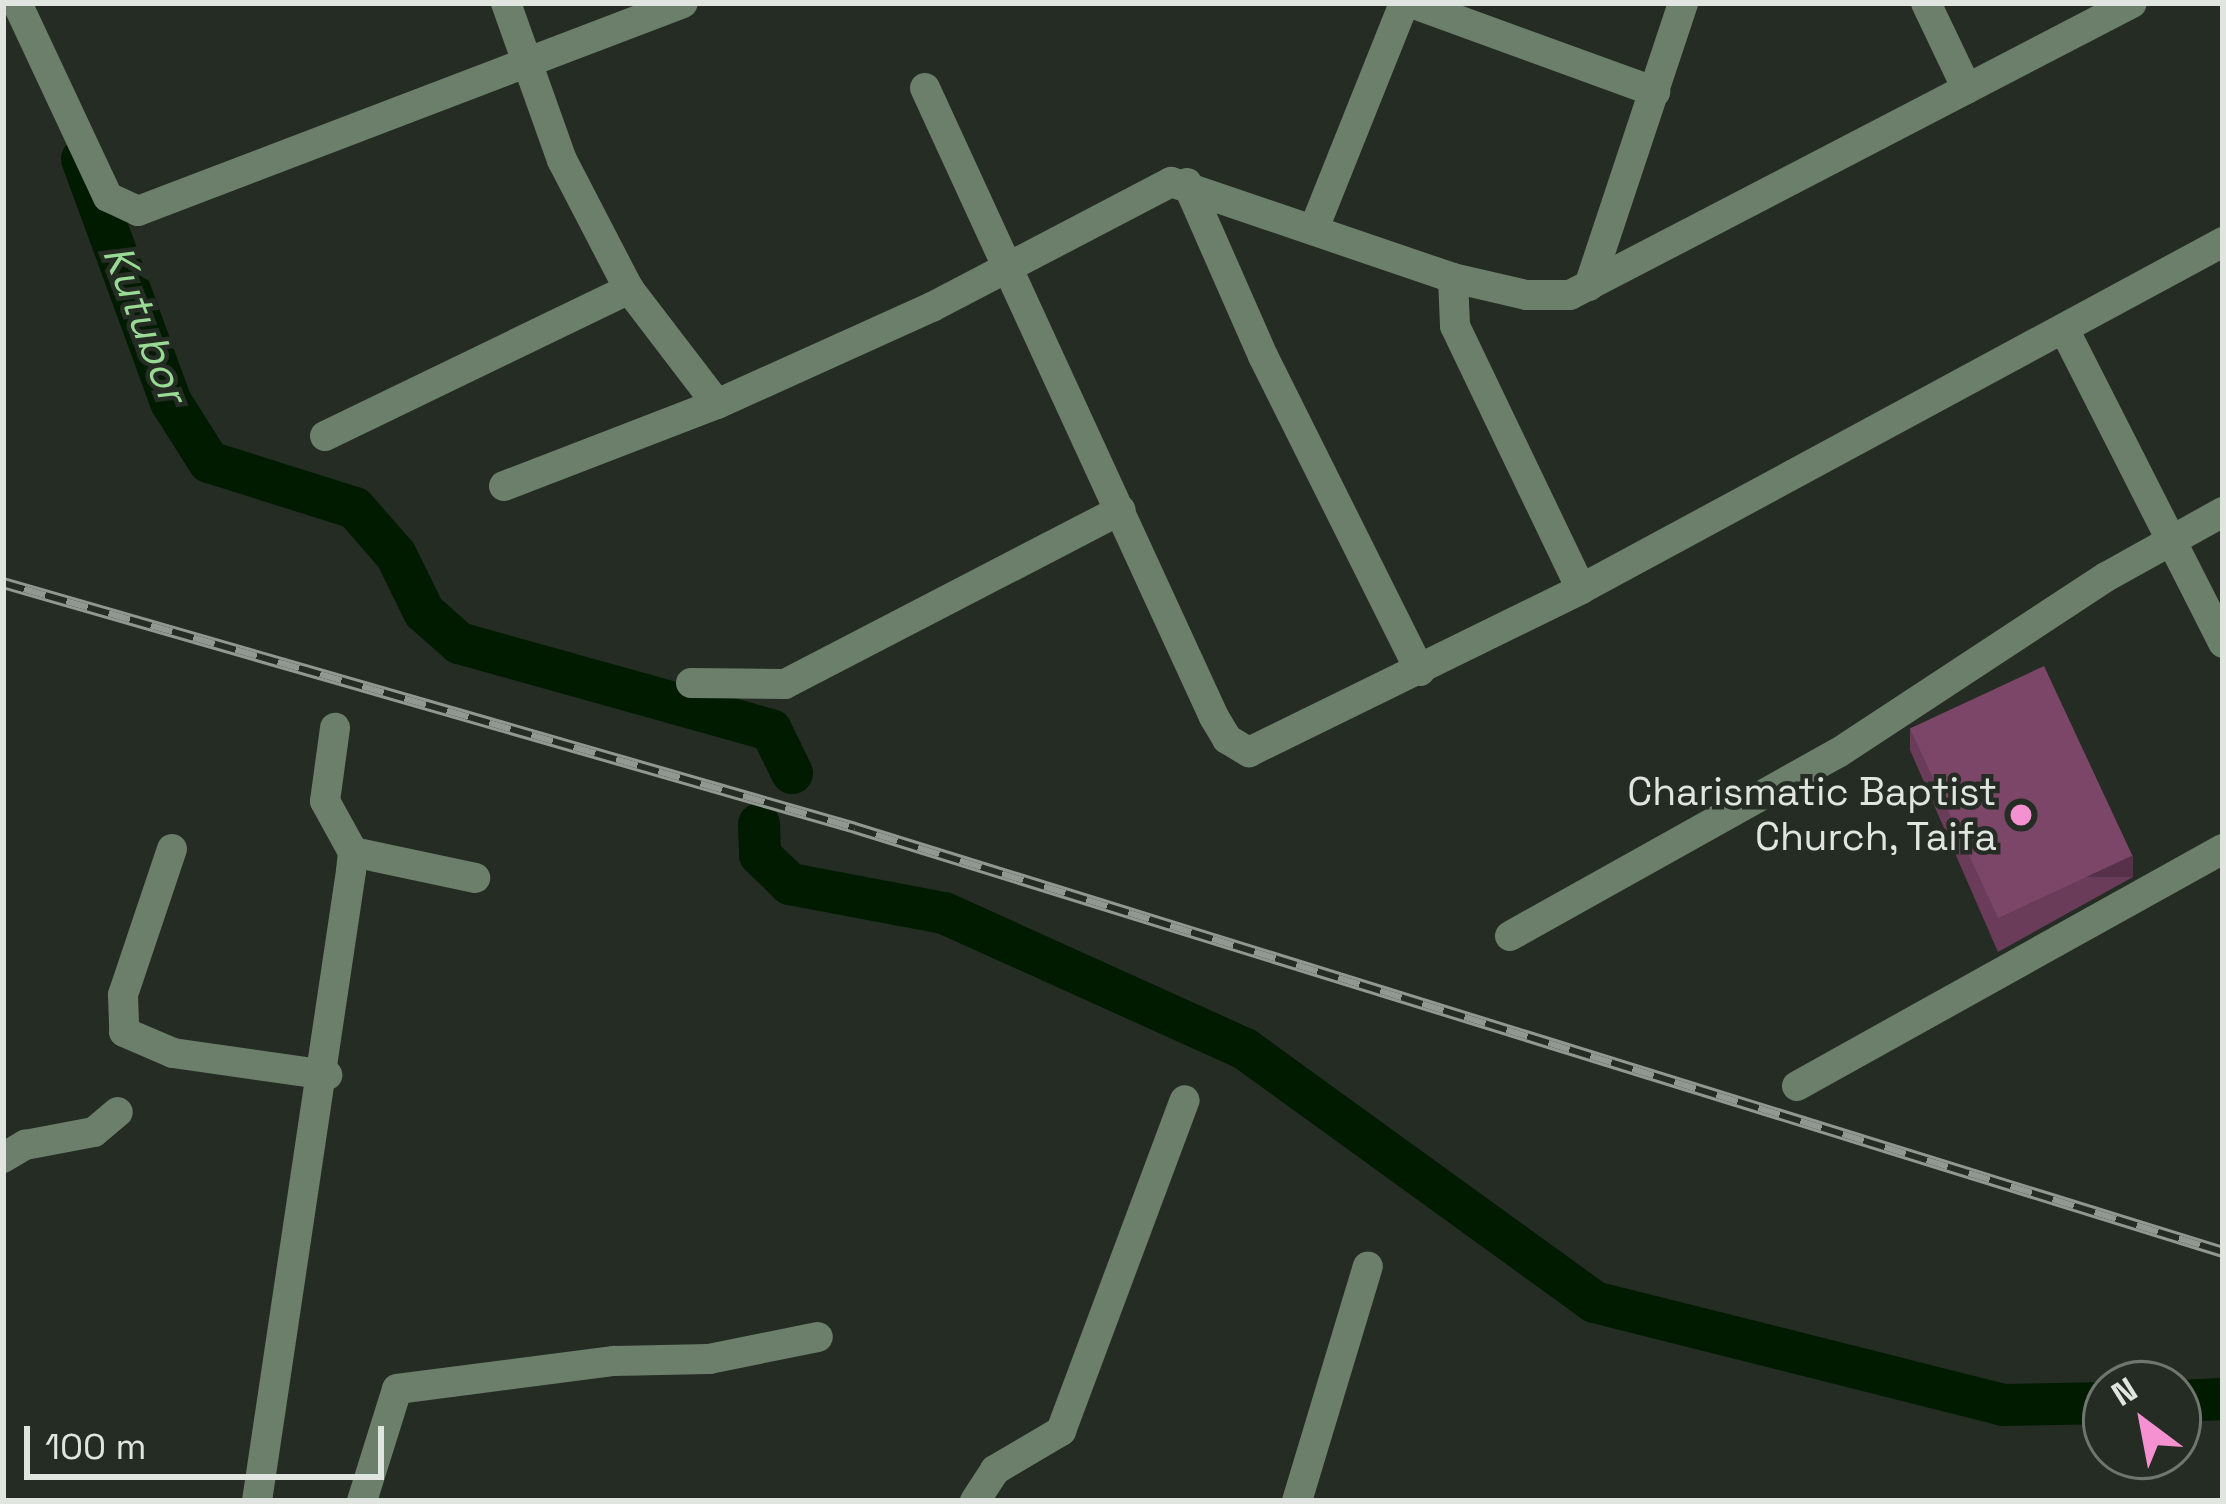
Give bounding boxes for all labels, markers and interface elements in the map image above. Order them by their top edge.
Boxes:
water label: Kutubor [92,238,198,410]
place label: Charismatic Baptist Church, Taifa [1627,770,1997,861]
marker: Charismatic Baptist Church, Taifa [2008,802,2034,828]
north arrow [2082,1360,2202,1480]
text: N [2104,1368,2145,1416]
scale bar [30,1402,390,1476]
text: 100 m [45,1424,146,1470]

